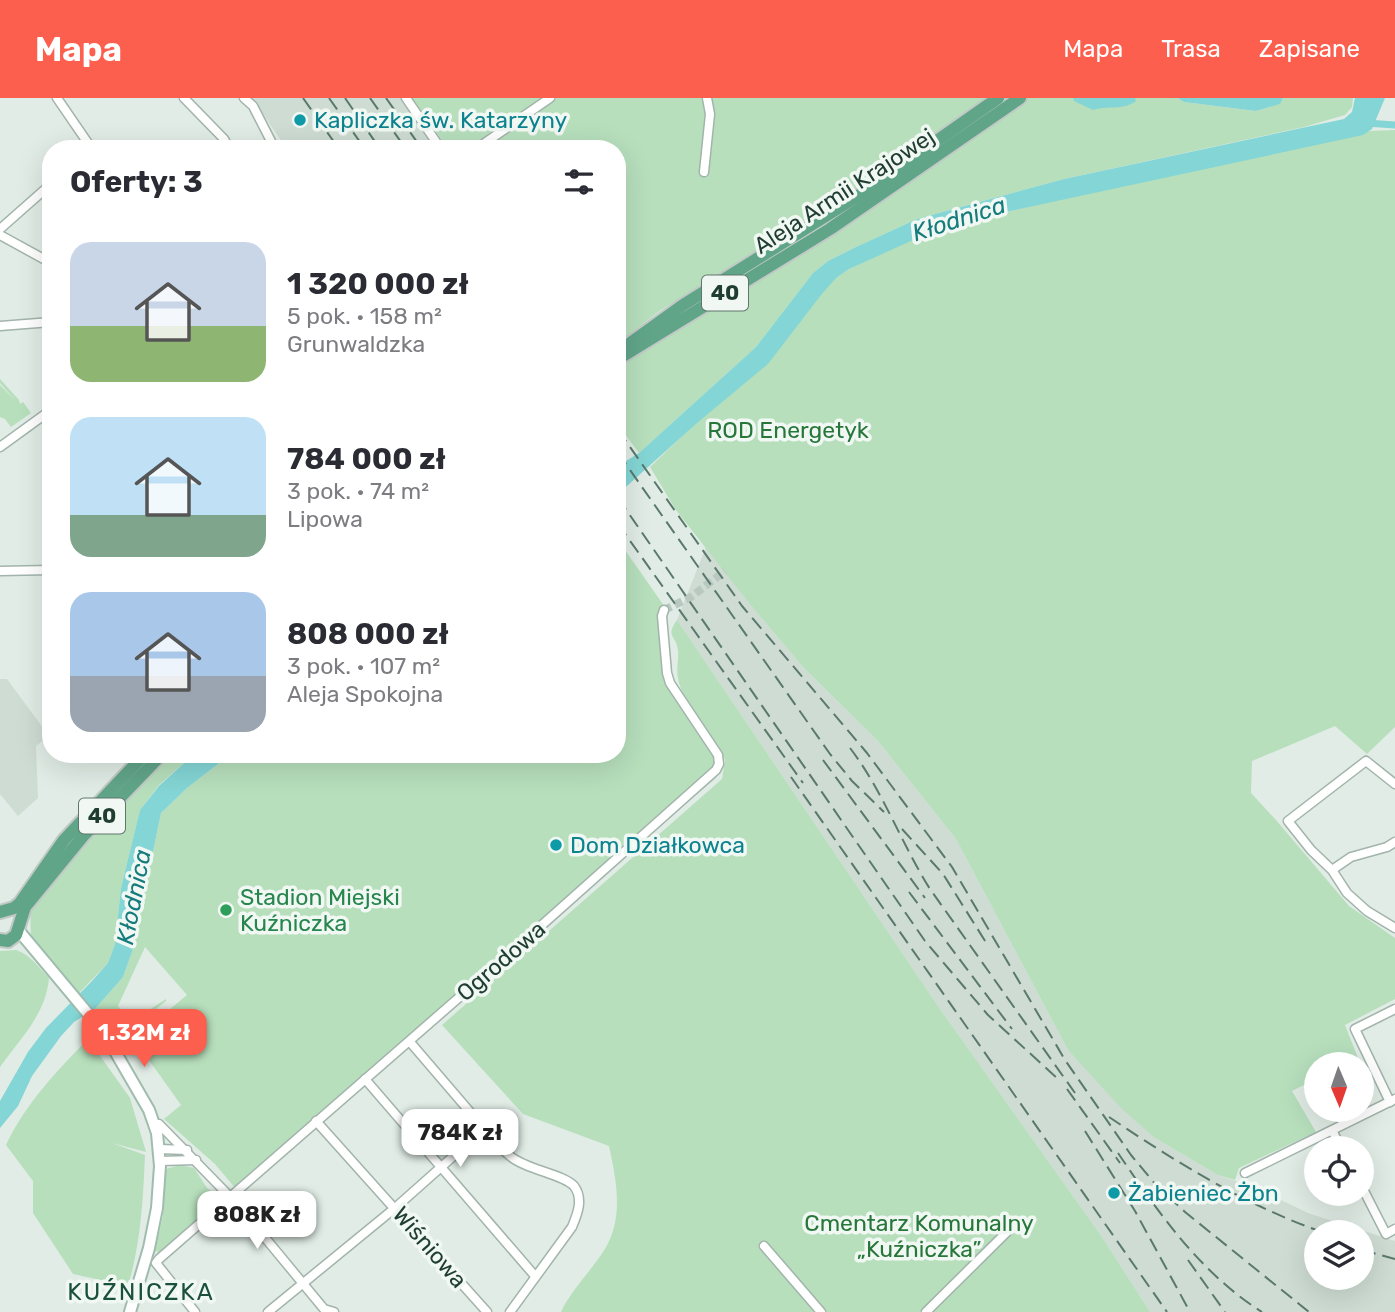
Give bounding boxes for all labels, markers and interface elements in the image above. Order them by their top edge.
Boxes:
text: Mapa [35,30,122,69]
text: Mapa [1063,35,1123,63]
text: Trasa [1161,35,1221,63]
text: Zapisane [1259,35,1360,63]
place label: Kapliczka św. Katarzyny [314,106,568,134]
marker: Kapliczka św. Katarzyny [292,112,308,128]
street label: Aleja Armii Krajowej [748,122,940,260]
icon: filters [560,163,598,201]
text: Oferty: 3 [70,164,203,200]
water label: Kłodnica [909,191,1009,247]
text: 1 320 000 zł [287,266,469,302]
icon: home [126,270,210,354]
road number: 40 [702,276,748,310]
text: 5 pok. · 158 m² [287,302,442,330]
text: Grunwaldzka [287,330,425,358]
park label: ROD Energetyk [707,416,869,444]
text: 784 000 zł [287,441,446,477]
icon: home [126,445,210,529]
text: 3 pok. · 74 m² [287,477,429,505]
text: Lipowa [287,505,363,533]
text: 808 000 zł [287,616,449,652]
icon: home [126,620,210,704]
text: 3 pok. · 107 m² [287,652,440,680]
text: Aleja Spokojna [287,680,443,708]
road number: 40 [79,798,125,834]
place label: Dom Działkowca [570,831,745,859]
marker: Dom Działkowca [548,837,564,853]
water label: Kłodnica [111,847,157,947]
place label: Stadion Miejski Kuźniczka [240,883,400,937]
marker: Stadion Miejski Kuźniczka [218,902,234,918]
street label: Ogrodowa [451,915,551,1007]
pin: 1.32M zł [72,1010,216,1069]
text: 1.32M zł [98,1018,190,1046]
north arrow [1304,1052,1374,1122]
map controls [1304,1052,1374,1290]
pin: 784K zł [395,1110,525,1169]
text: 784K zł [417,1118,503,1146]
button: locate [1304,1136,1374,1206]
place label: Żabieniec Żbn [1128,1179,1279,1207]
marker: Żabieniec Żbn [1106,1185,1122,1201]
pin: 808K zł [192,1192,322,1251]
text: 808K zł [213,1200,301,1228]
street label: Wiśniowa [387,1200,473,1294]
park label: Cmentarz Komunalny „Kuźniczka” [804,1209,1034,1263]
button: layers [1304,1220,1374,1290]
district label: KUŹNICZKA [67,1278,215,1306]

